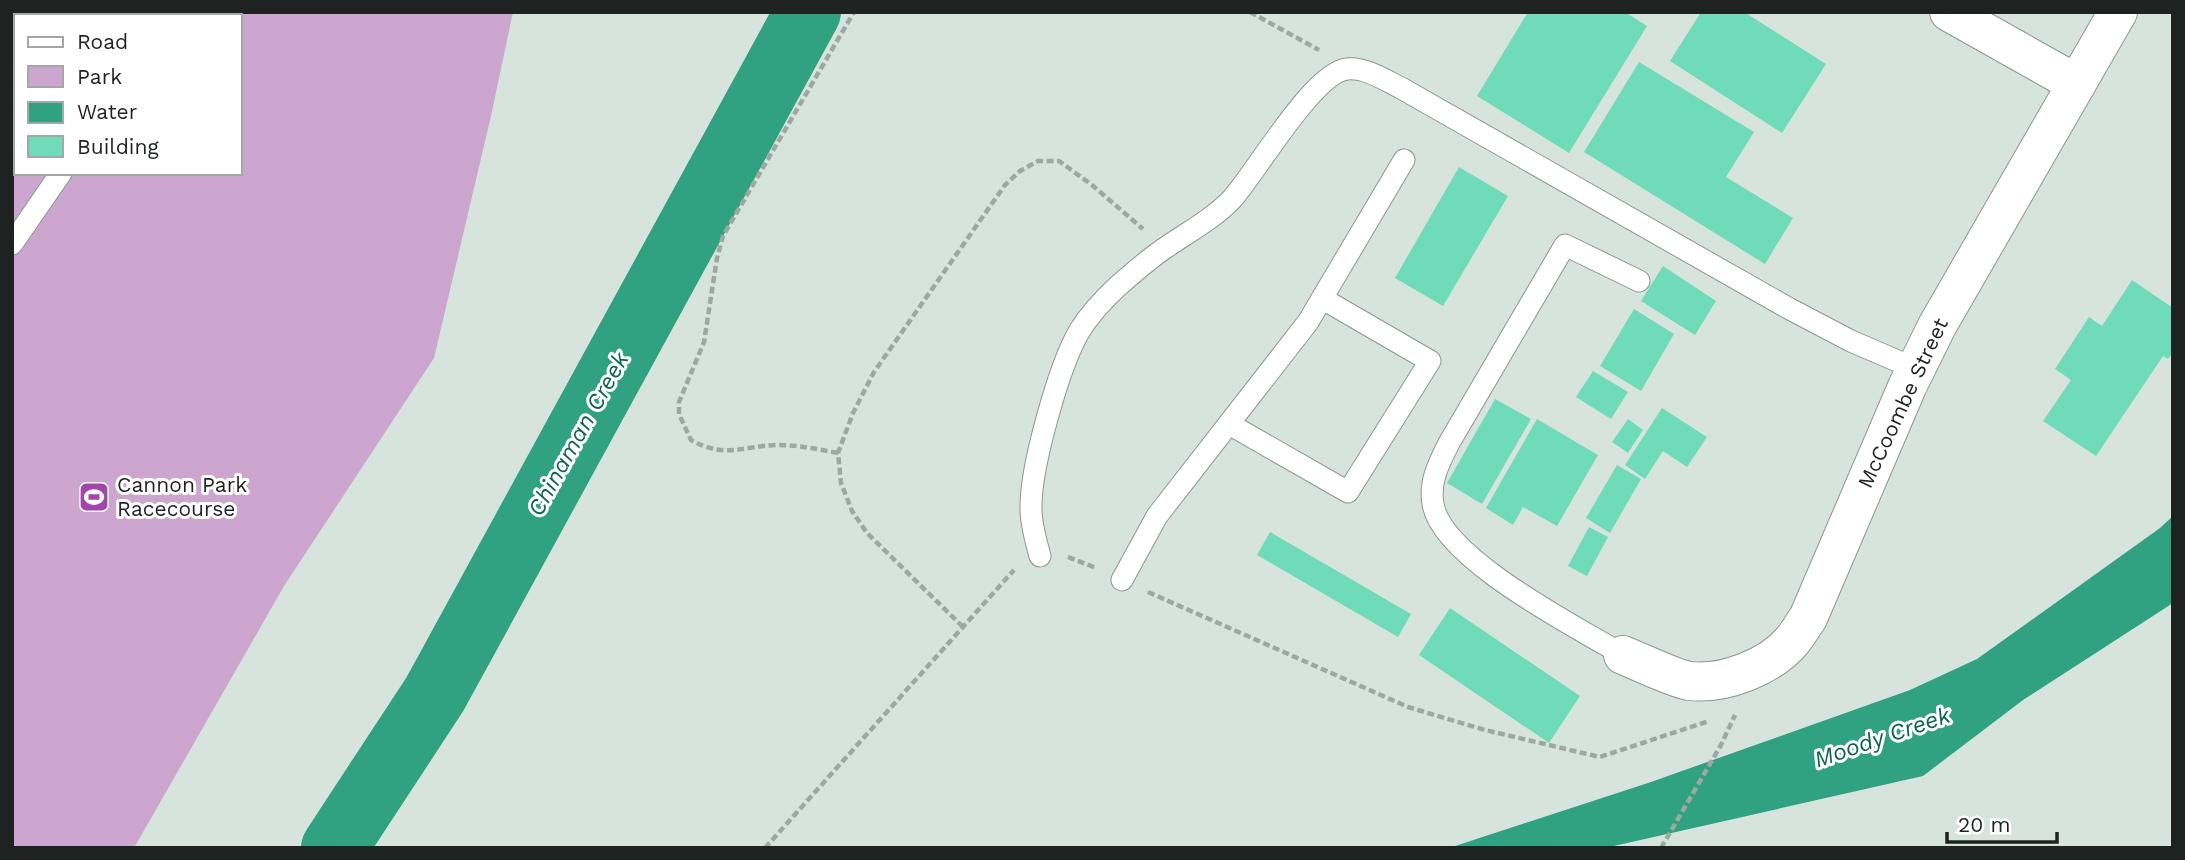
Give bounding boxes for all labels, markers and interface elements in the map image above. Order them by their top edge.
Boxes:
legend [14,14,242,175]
text: Road [77,29,128,54]
text: Park [77,64,122,89]
text: Water [77,99,138,124]
text: Building [77,134,159,159]
street label: McCoombe Street [1852,314,1953,492]
water label: Chinaman Creek [522,346,635,521]
place label: Cannon Park Racecourse [117,472,247,521]
sports icon: Cannon Park Racecourse [77,480,111,514]
water label: Moody Creek [1811,701,1955,773]
scale bar [1947,800,2057,844]
text: 20 m [1958,812,2010,837]

